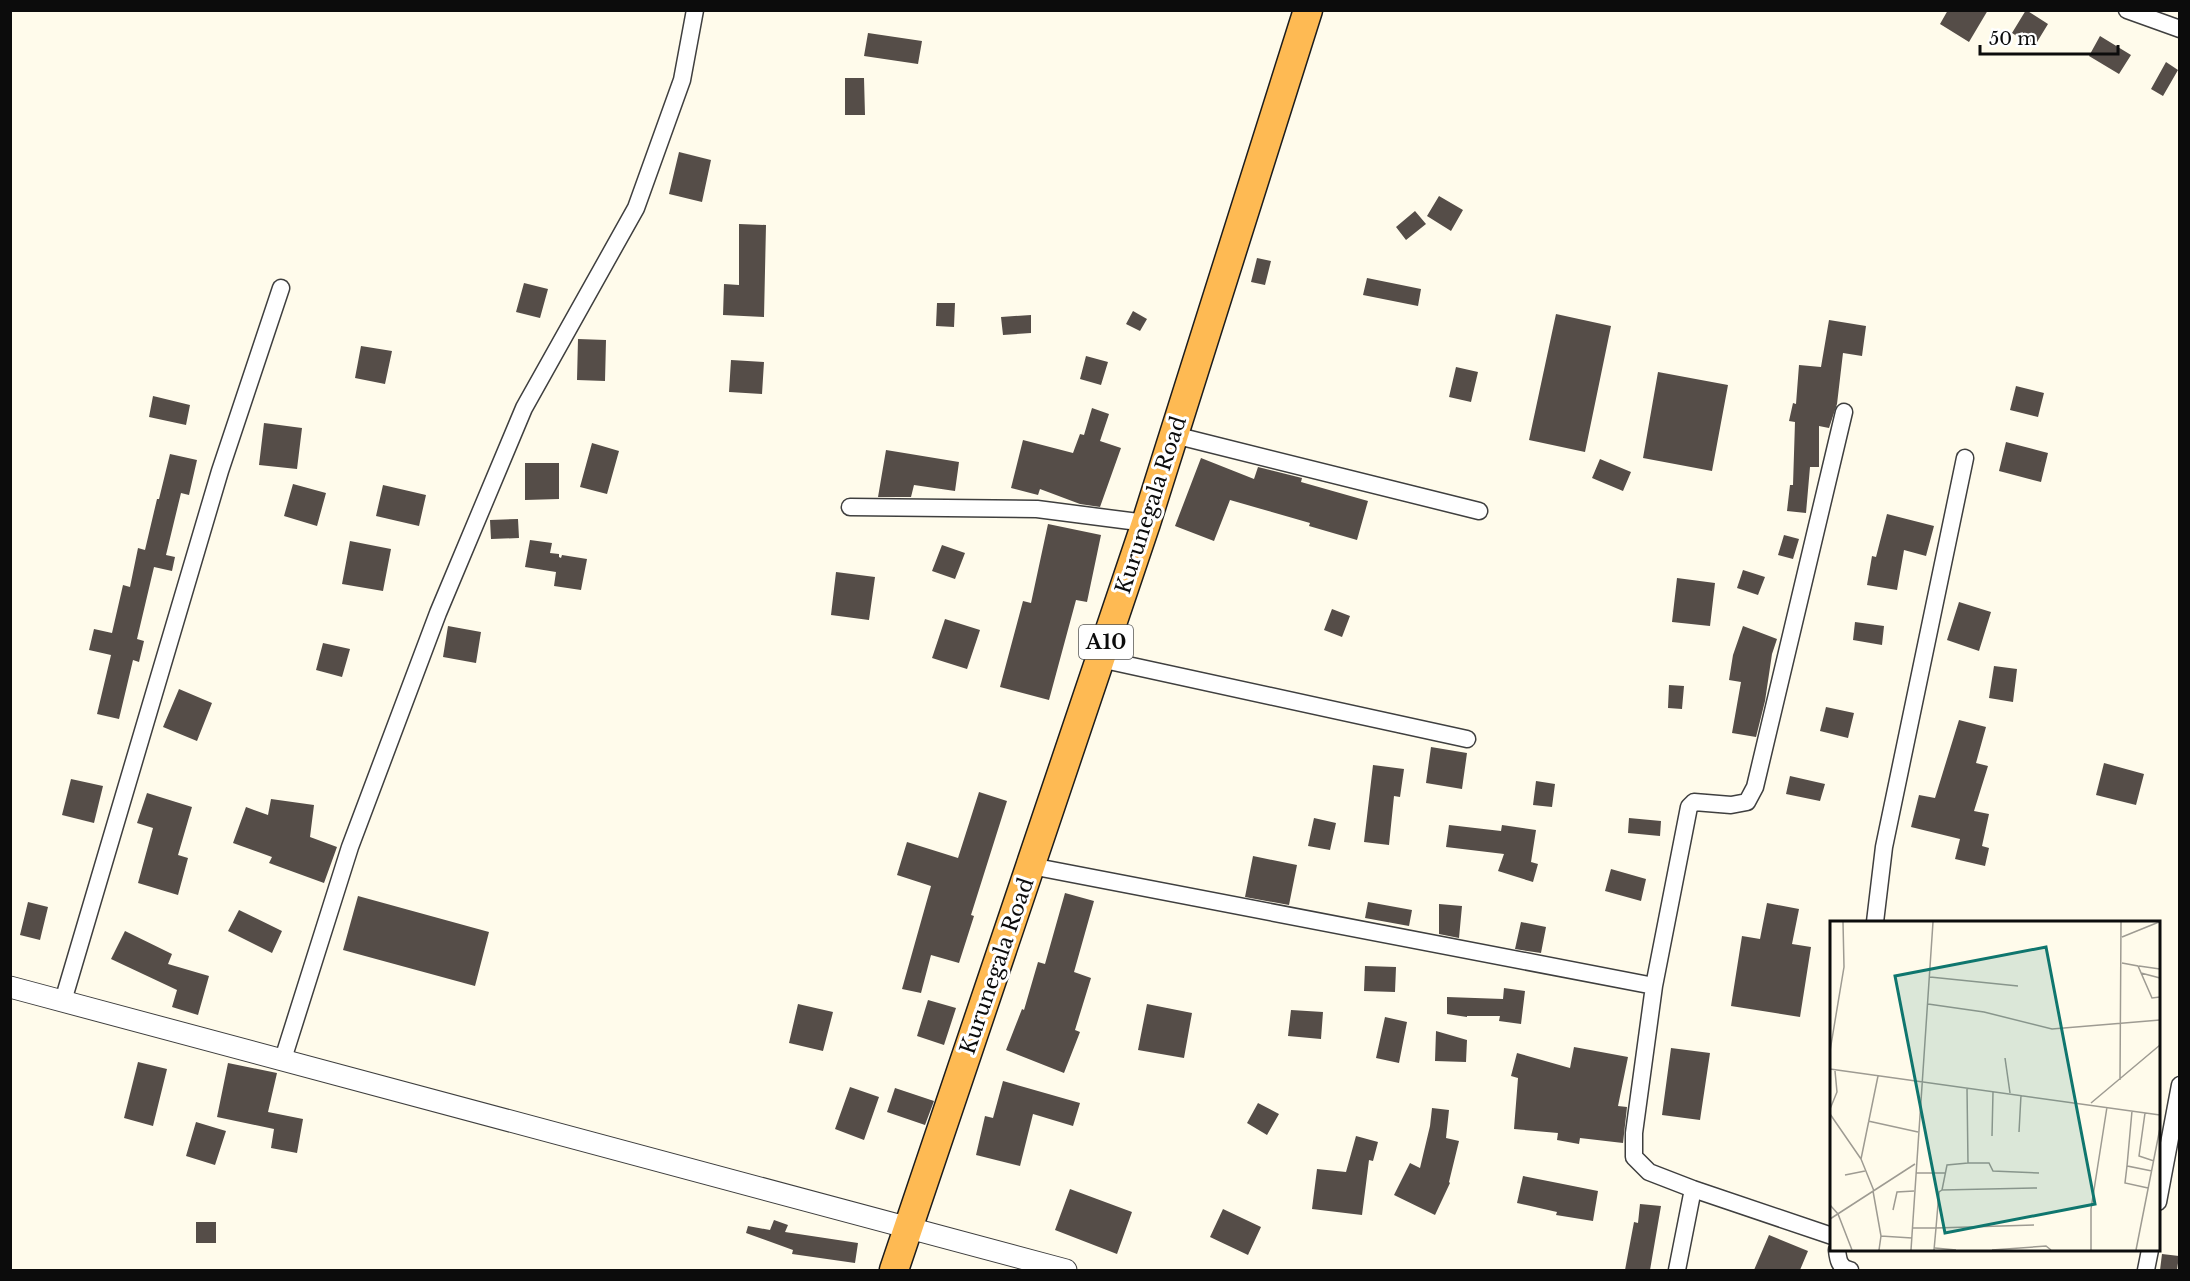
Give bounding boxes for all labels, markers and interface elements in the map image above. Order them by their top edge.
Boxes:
scale bar [1980,18,2118,56]
text: 50 m [1989,28,2037,50]
street label: Kurunegala Road [1110,413,1192,597]
road number: A10 [1079,625,1133,659]
street label: Kurunegala Road [955,874,1039,1058]
inset map [1830,921,2160,1251]

